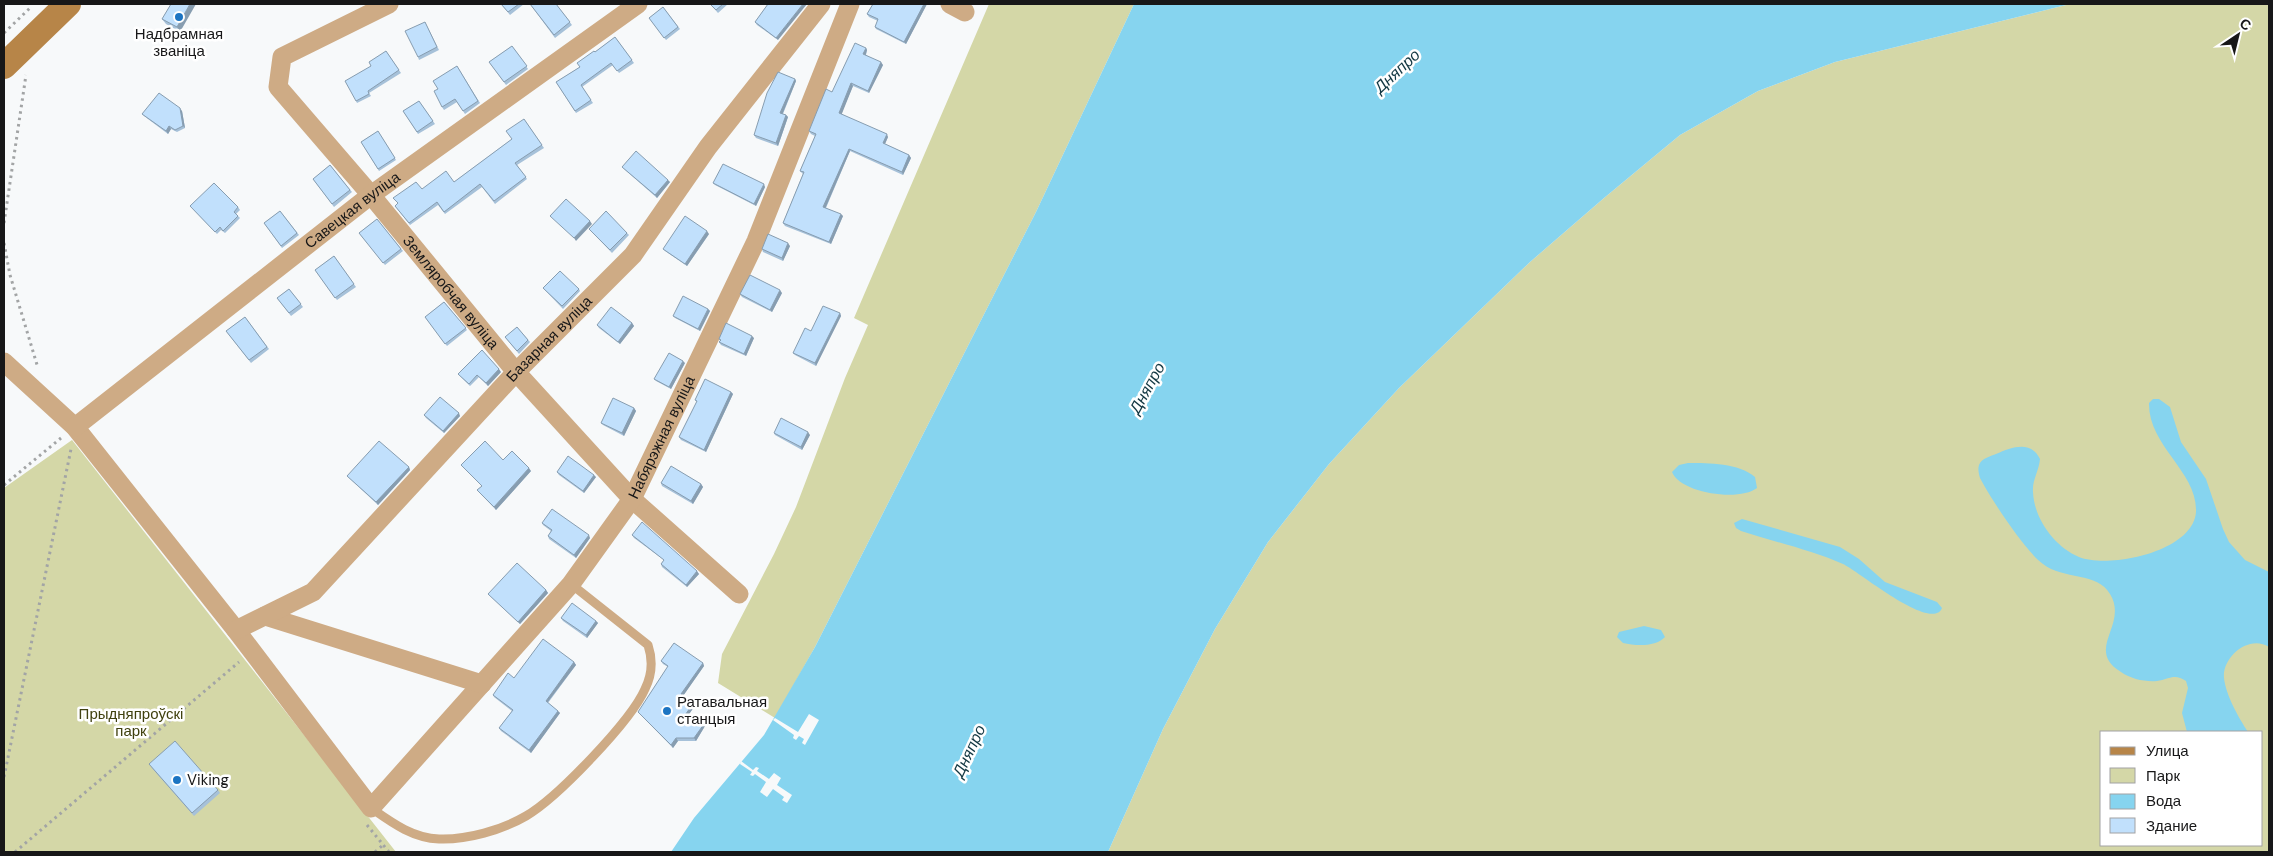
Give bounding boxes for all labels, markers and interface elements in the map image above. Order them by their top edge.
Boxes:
north arrow [2213,10,2263,60]
marker: Надбрамная званіца [173,11,185,23]
text: С [2236,14,2255,35]
place label: Надбрамная званіца [135,24,223,61]
water label: Дняпро [1368,44,1424,99]
street label: Савецкая вуліца [300,167,405,253]
street label: Земляробчая вуліца [398,231,504,354]
street label: Базарная вуліца [502,291,597,386]
water label: Дняпро [1123,359,1170,419]
street label: Набярэжная вуліца [624,372,700,502]
place label: Ратавальная станцыя [677,692,767,729]
park label: Прыдняпроўскі парк [79,704,183,741]
marker: Ратавальная станцыя [661,705,673,717]
water label: Дняпро [947,721,990,782]
legend [2100,731,2263,846]
text: Улица [2146,741,2189,761]
text: Парк [2146,766,2180,786]
place label: Viking [187,770,229,790]
marker: Viking [171,774,183,786]
text: Вода [2146,791,2182,811]
text: Здание [2146,816,2197,836]

